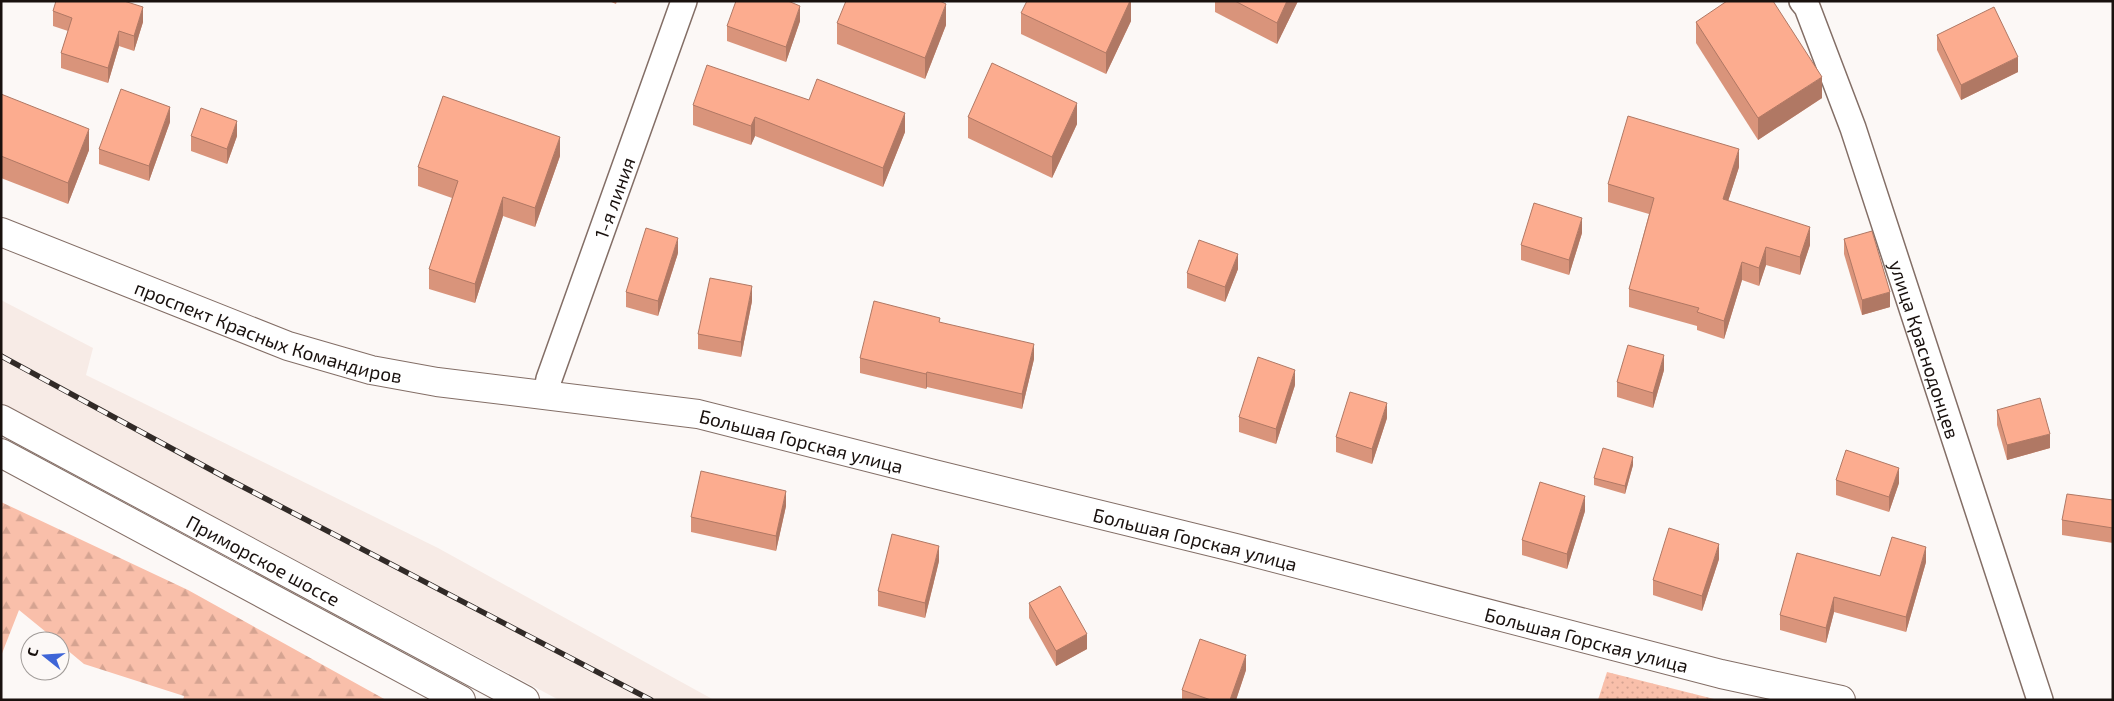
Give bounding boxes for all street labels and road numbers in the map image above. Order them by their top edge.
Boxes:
street label: 1-я линия [589,154,639,241]
street label: улица Краснодонцев [1884,257,1965,441]
street label: проспект Красных Командиров [132,275,404,387]
street label: Большая Горская улица [697,403,906,477]
street label: Большая Горская улица [1091,502,1300,575]
street label: Приморское шоссе [183,509,344,610]
street label: Большая Горская улица [1482,602,1691,677]

